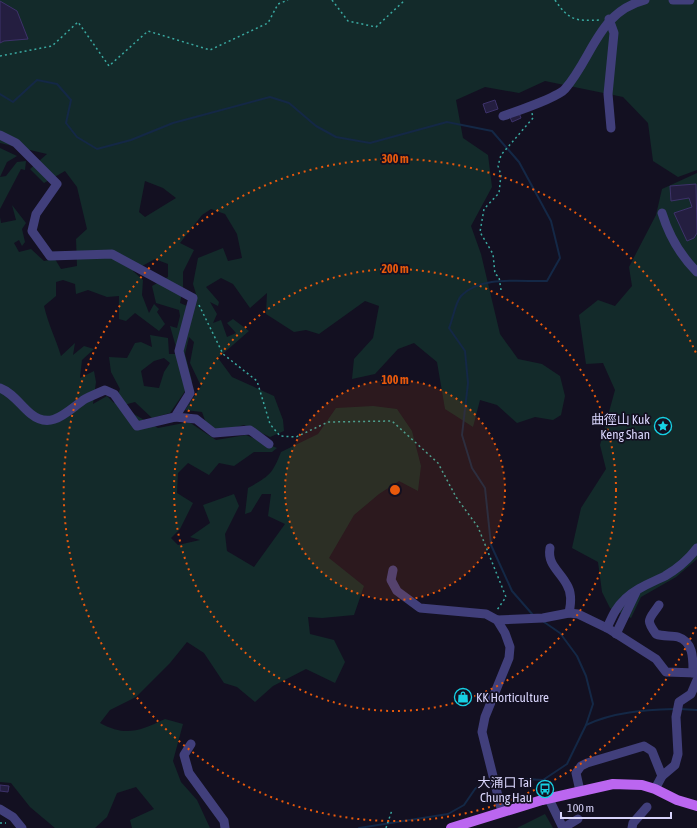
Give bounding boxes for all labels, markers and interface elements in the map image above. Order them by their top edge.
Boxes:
text: 300 m [381,152,409,166]
text: 200 m [381,262,409,276]
text: 100 m [381,373,409,387]
place label: 曲徑山 Kuk Keng Shan [591,412,650,442]
place icon: 曲徑山 Kuk Keng Shan [653,416,673,436]
centre of rings [388,483,402,497]
shop icon: KK Horticulture [453,687,473,707]
place label: KK Horticulture [476,690,549,705]
place label: 大涌口 Tai Chung Hau [477,775,532,805]
bus stop icon: 大涌口 Tai Chung Hau [535,779,555,799]
scale bar [561,794,671,820]
text: 100 m [567,801,594,815]

